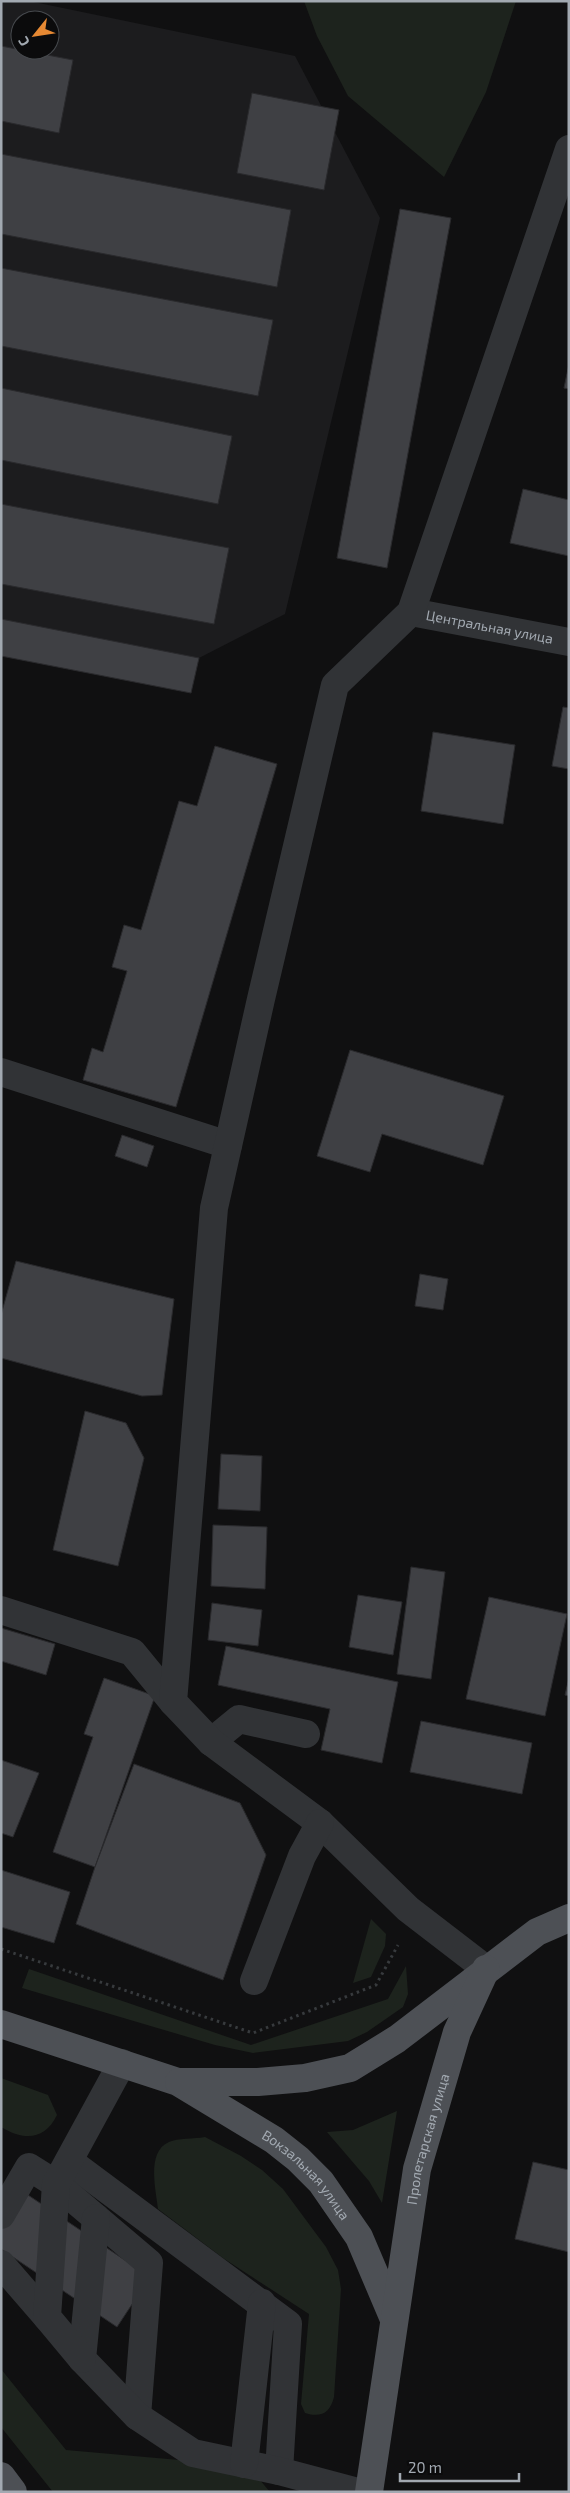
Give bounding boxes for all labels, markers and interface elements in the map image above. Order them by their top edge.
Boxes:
north arrow [10,10,60,60]
text: С [14,34,33,50]
street label: Центральная улица [425,606,555,647]
street label: Пролетарская улица [403,2071,452,2206]
street label: Вокзальная улица [259,2126,354,2223]
scale bar [400,2450,519,2482]
text: 20 m [408,2458,442,2476]

